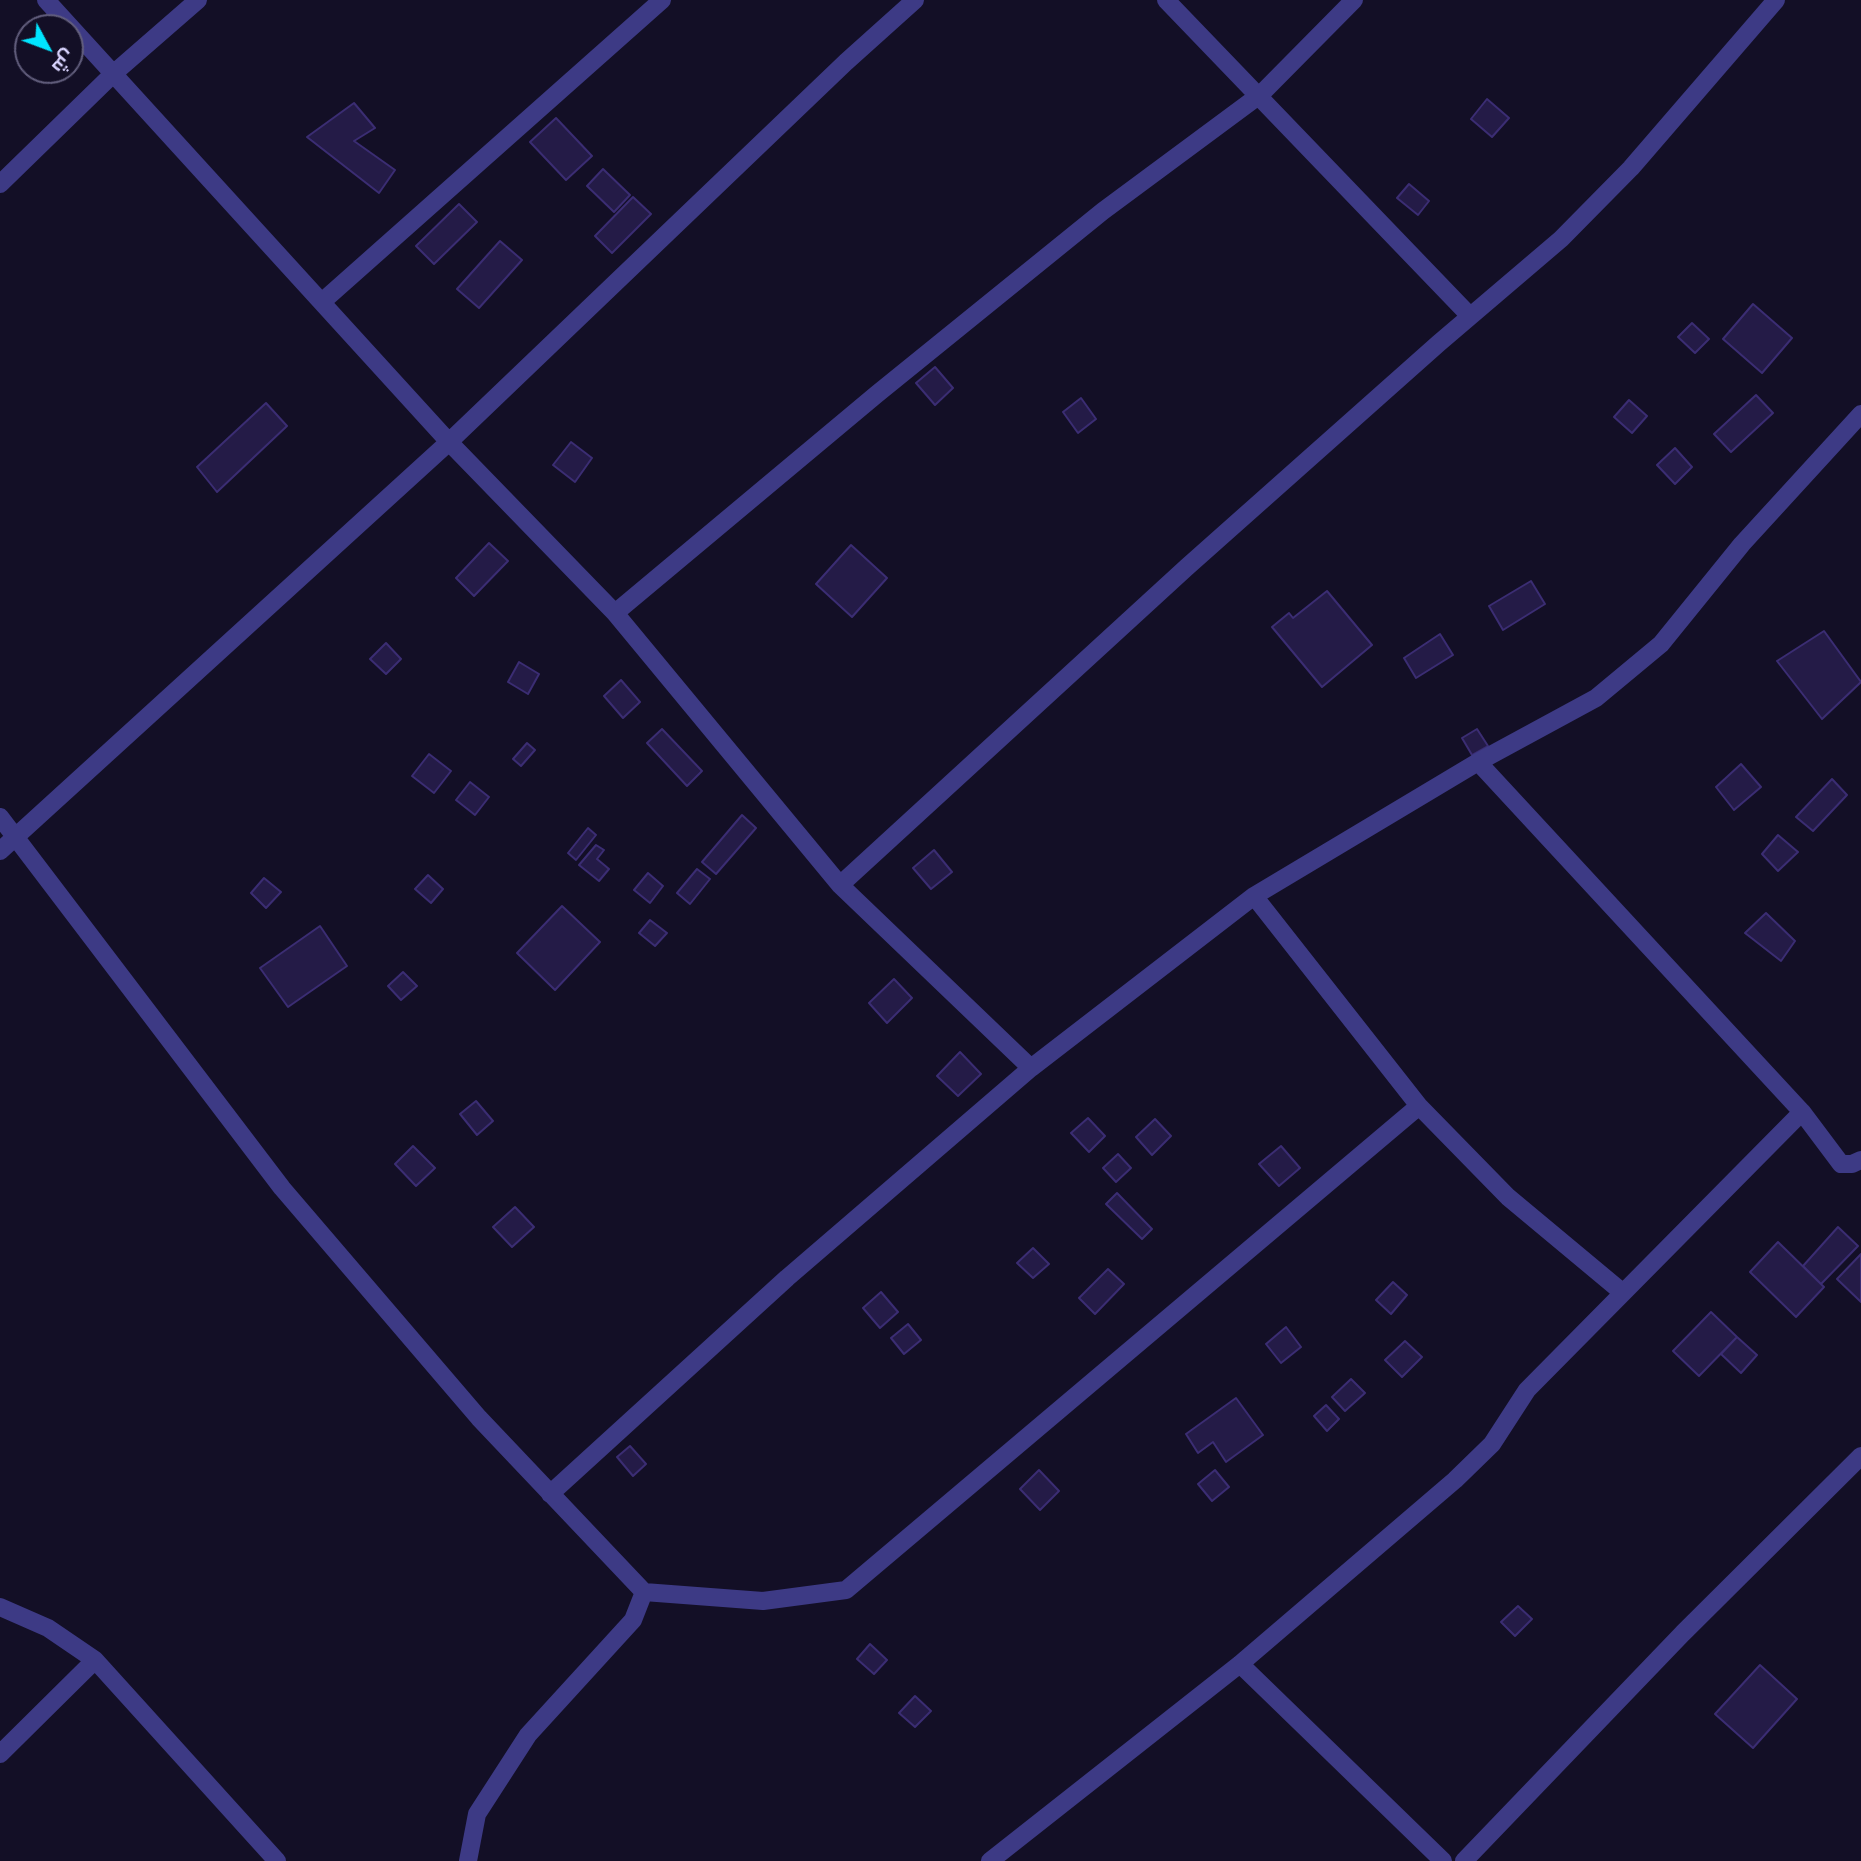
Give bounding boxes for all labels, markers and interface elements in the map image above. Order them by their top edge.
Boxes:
north arrow [14,14,84,84]
text: ش [46,44,82,80]

